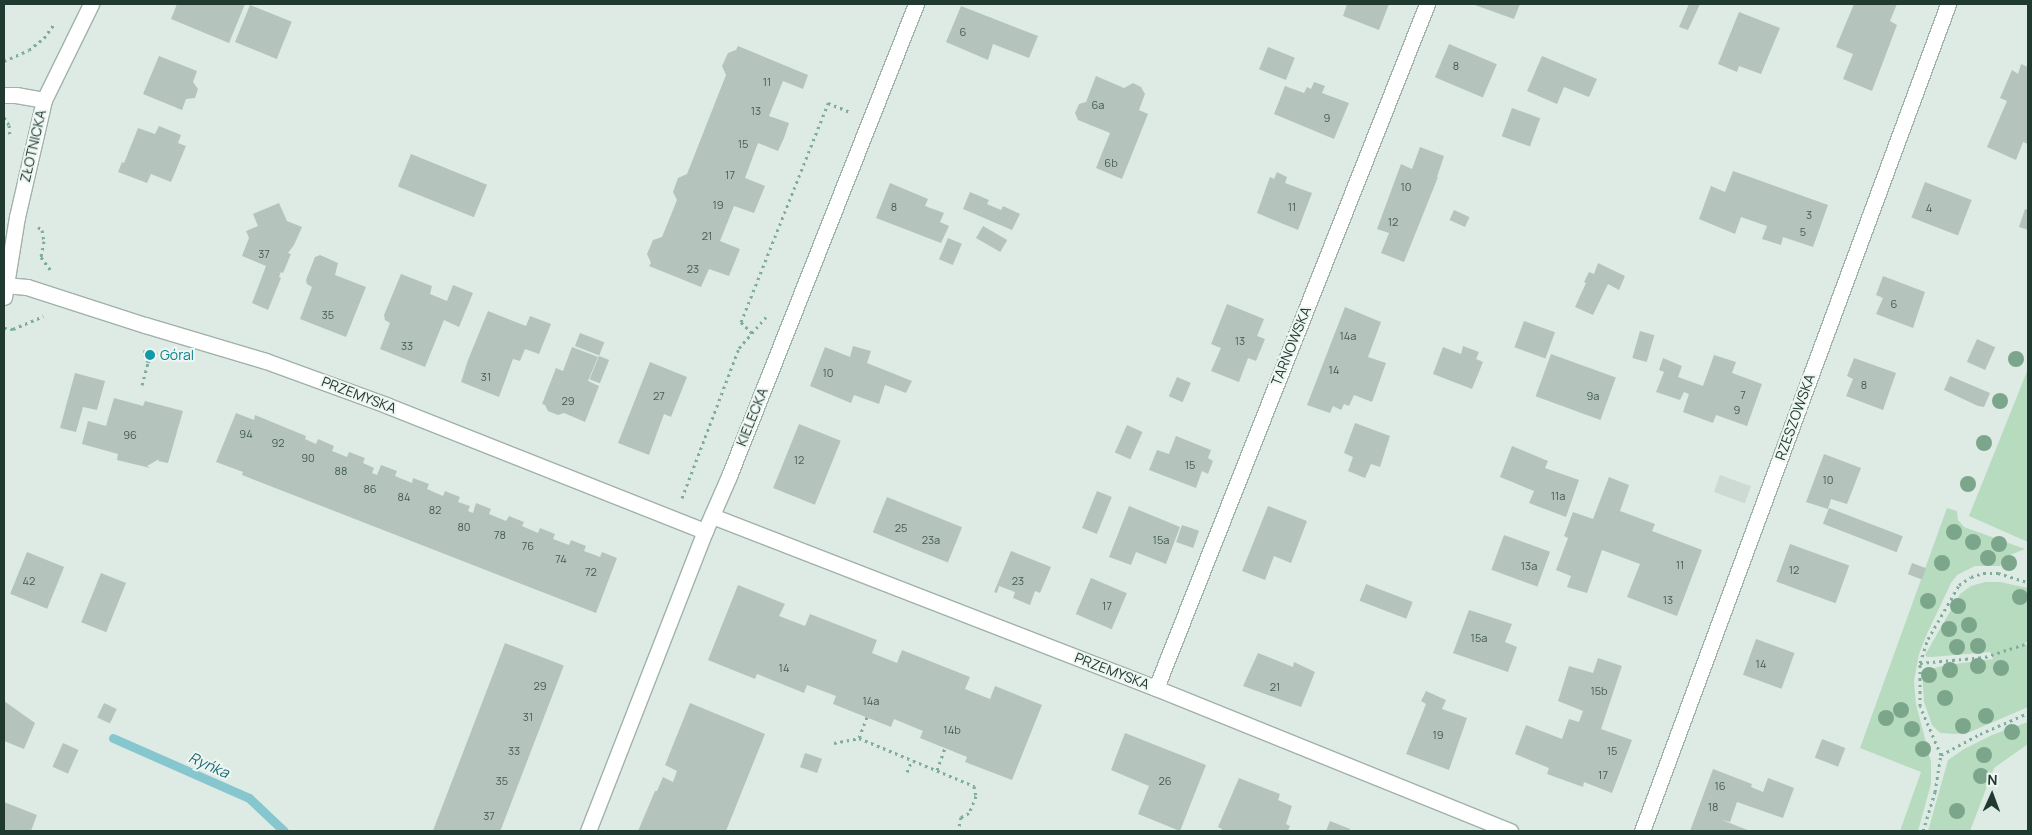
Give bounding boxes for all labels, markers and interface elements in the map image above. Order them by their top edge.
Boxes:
house number: 6 [960,25,966,39]
house number: 8 [1453,59,1459,73]
house number: 11 [763,75,771,89]
house number: 6a [1092,98,1104,112]
house number: 13 [751,104,761,118]
street label: ZŁOTNICKA [17,108,49,184]
house number: 9 [1324,111,1330,125]
house number: 15 [738,137,748,151]
house number: 6b [1104,156,1118,170]
house number: 17 [725,168,735,182]
house number: 10 [1401,180,1411,194]
house number: 19 [712,198,724,212]
house number: 8 [891,200,897,214]
house number: 11 [1288,200,1296,214]
house number: 4 [1926,201,1932,215]
house number: 3 [1806,208,1812,222]
house number: 12 [1388,215,1398,229]
house number: 5 [1800,225,1806,239]
house number: 21 [702,229,712,243]
house number: 37 [258,247,270,261]
house number: 23 [687,262,699,276]
house number: 6 [1891,297,1897,311]
street label: TARNOWSKA [1268,304,1314,388]
house number: 35 [322,308,334,322]
house number: 14a [1340,329,1356,343]
house number: 13 [1235,334,1245,348]
house number: 33 [401,339,413,353]
place label: Góral [160,347,194,363]
marker: Góral [144,349,156,361]
house number: 14 [1329,363,1339,377]
house number: 10 [823,366,833,380]
house number: 31 [481,370,491,384]
street label: RZESZOWSKA [1772,372,1818,462]
street label: PRZEMYSKA [319,373,399,417]
house number: 8 [1861,378,1867,392]
street label: KIELECKA [733,385,771,449]
house number: 7 [1740,388,1746,402]
house number: 27 [653,389,665,403]
house number: 9a [1587,389,1599,403]
house number: 29 [561,394,575,408]
house number: 9 [1734,403,1740,417]
house number: 94 [239,427,253,441]
house number: 96 [123,428,137,442]
house number: 92 [271,436,285,450]
house number: 90 [301,451,315,465]
house number: 12 [794,453,804,467]
house number: 15 [1185,458,1195,472]
house number: 88 [335,464,347,478]
house number: 10 [1823,473,1833,487]
house number: 86 [363,482,377,496]
house number: 11a [1551,489,1565,503]
house number: 84 [398,490,410,504]
house number: 82 [429,503,441,517]
house number: 80 [457,520,471,534]
house number: 25 [895,521,907,535]
house number: 78 [494,528,506,542]
house number: 23a [922,533,940,547]
house number: 15a [1153,533,1169,547]
house number: 76 [522,539,534,553]
house number: 74 [555,552,567,566]
house number: 11 [1676,558,1684,572]
house number: 13a [1521,559,1537,573]
house number: 12 [1789,563,1799,577]
house number: 72 [585,565,597,579]
house number: 42 [23,574,35,588]
house number: 23 [1012,574,1024,588]
house number: 13 [1663,593,1673,607]
house number: 17 [1102,599,1112,613]
house number: 15a [1471,631,1487,645]
street label: PRZEMYSKA [1072,649,1152,693]
house number: 14 [1756,657,1766,671]
house number: 14 [779,661,789,675]
house number: 29 [533,679,547,693]
house number: 21 [1270,680,1280,694]
house number: 15b [1590,684,1608,698]
house number: 14a [863,694,879,708]
house number: 31 [523,710,533,724]
house number: 14b [943,723,961,737]
house number: 19 [1432,728,1444,742]
house number: 33 [508,744,520,758]
house number: 15 [1607,744,1617,758]
water label: Ryńka [186,748,232,782]
house number: 17 [1598,768,1608,782]
north arrow [1967,770,2017,820]
text: N [1987,770,1998,789]
house number: 35 [496,774,508,788]
house number: 26 [1158,774,1172,788]
house number: 16 [1714,779,1726,793]
house number: 18 [1708,800,1718,814]
house number: 37 [483,809,495,823]

